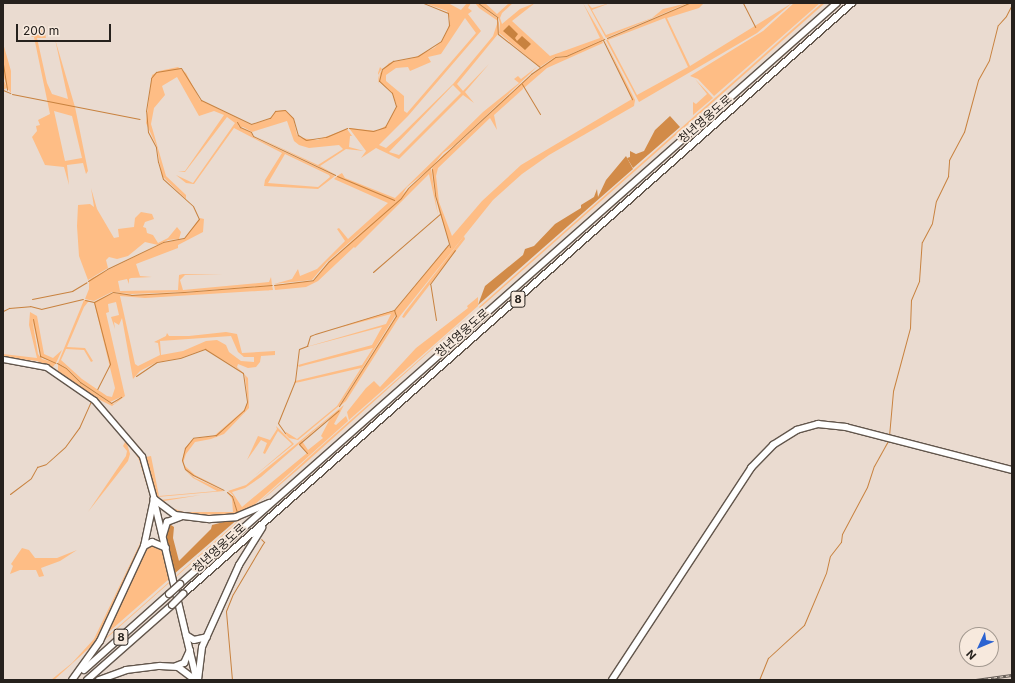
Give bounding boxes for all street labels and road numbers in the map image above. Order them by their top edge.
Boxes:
street label: 청년영웅도로 [675,92,735,146]
road number: 8 [510,290,526,308]
street label: 청년영웅도로 [432,306,492,360]
street label: 청년영웅도로 [190,520,248,576]
road number: 8 [113,628,129,646]

